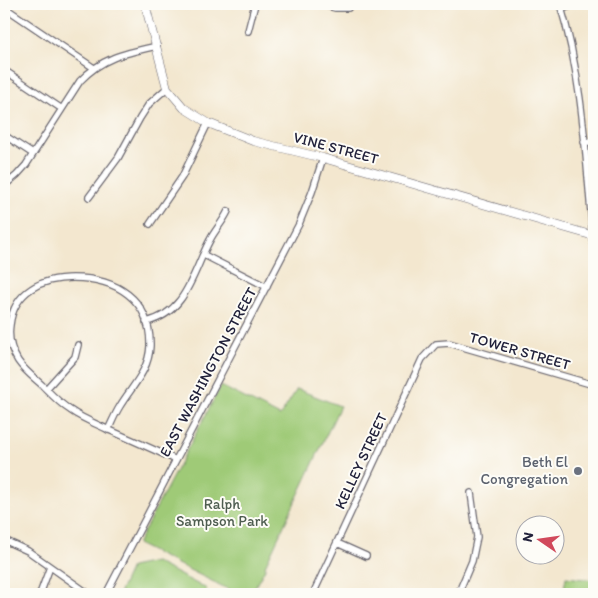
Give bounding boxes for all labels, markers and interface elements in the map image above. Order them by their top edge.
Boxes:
street label: VINE STREET [291,128,381,168]
street label: EAST WASHINGTON STREET [156,284,261,460]
street label: TOWER STREET [467,328,573,374]
street label: KELLEY STREET [331,409,391,512]
place label: Beth El Congregation [480,453,569,488]
marker: Beth El Congregation [572,465,584,477]
park label: Ralph Sampson Park [176,495,268,530]
north arrow [516,516,566,566]
text: N [518,531,537,544]

